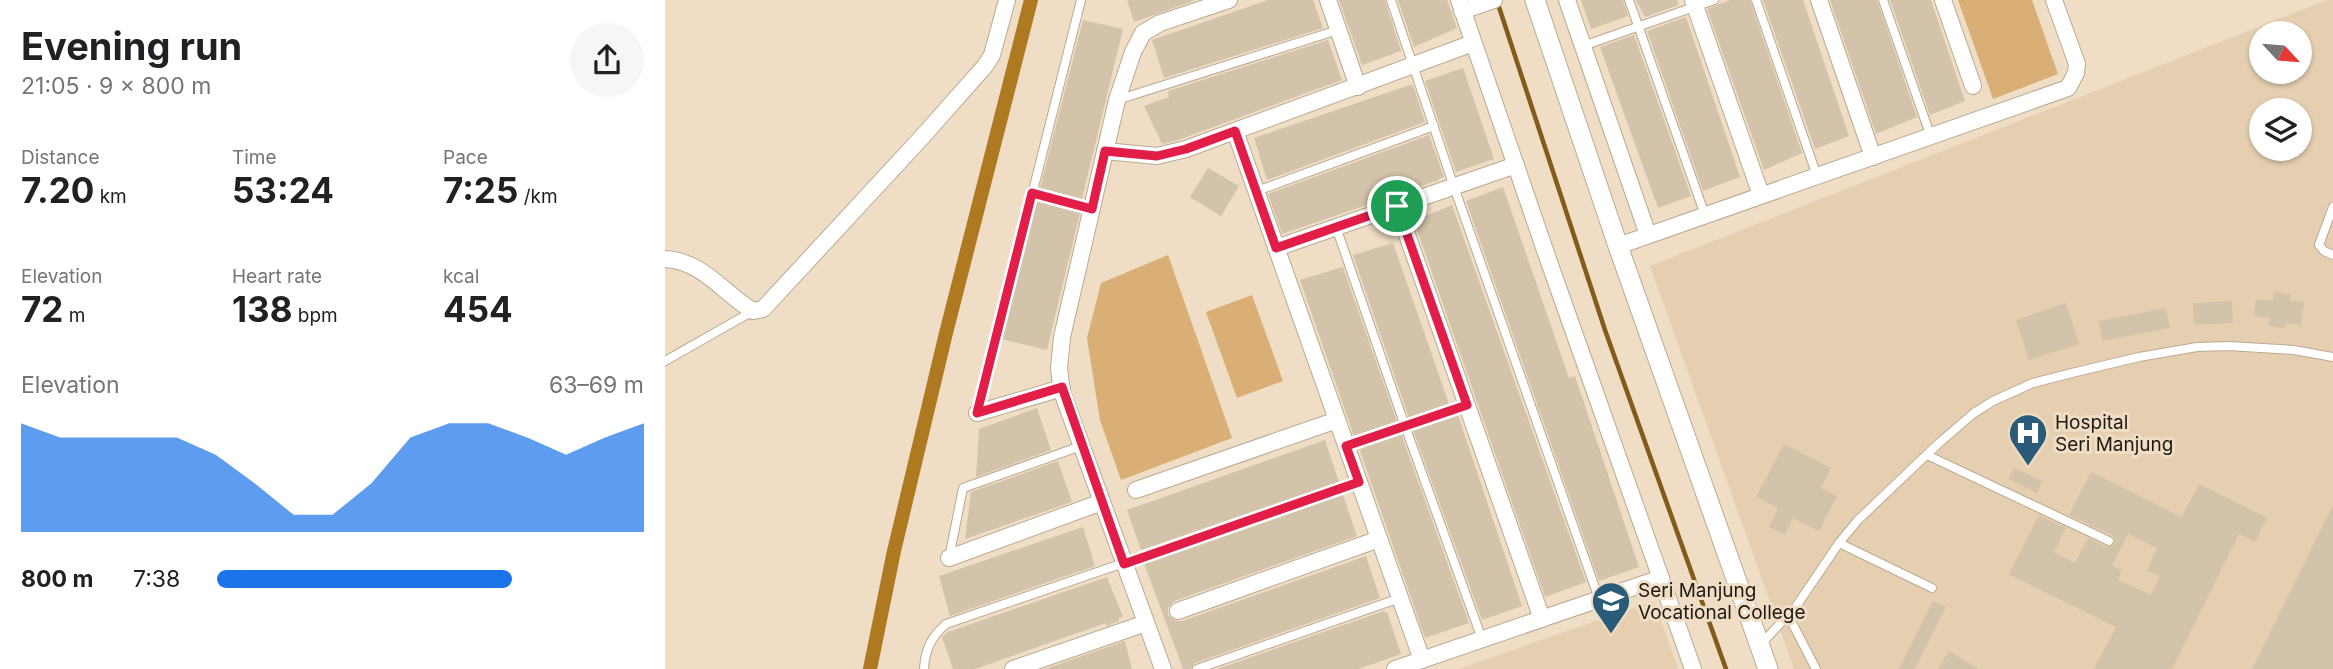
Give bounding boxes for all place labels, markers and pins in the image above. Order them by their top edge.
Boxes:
pin [1367,176,1427,236]
place label: Hospital Seri Manjung [2055,411,2173,456]
hospital icon: Hospital Seri Manjung [2007,412,2049,467]
place label: Seri Manjung Vocational College [1638,579,1806,624]
school or university icon: Seri Manjung Vocational College [1590,580,1632,635]

